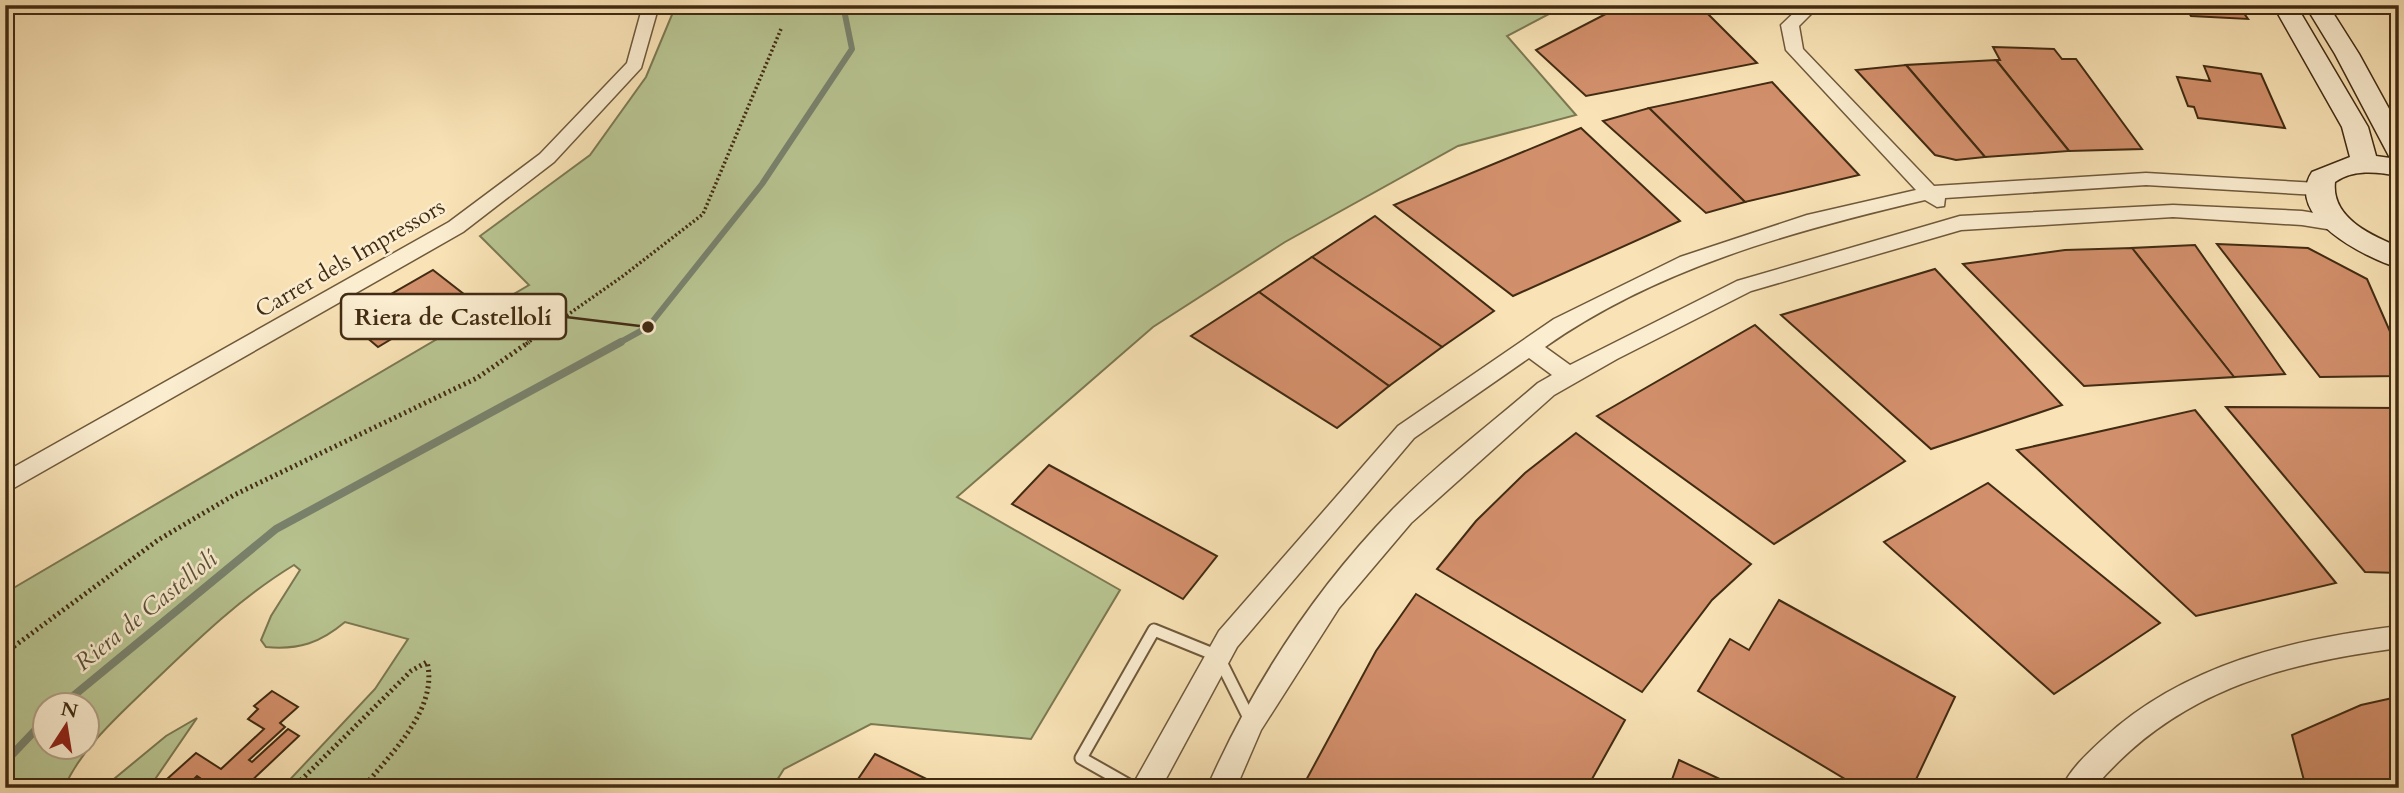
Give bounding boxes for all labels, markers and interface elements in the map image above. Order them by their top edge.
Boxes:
street label: Carrer dels Impressors [250,191,450,325]
callout: Riera de Castellolí [341,294,566,339]
text: Riera de Castellolí [354,301,552,334]
water label: Riera de Castellolí [68,542,225,679]
north arrow [32,692,102,762]
text: N [59,696,81,725]

